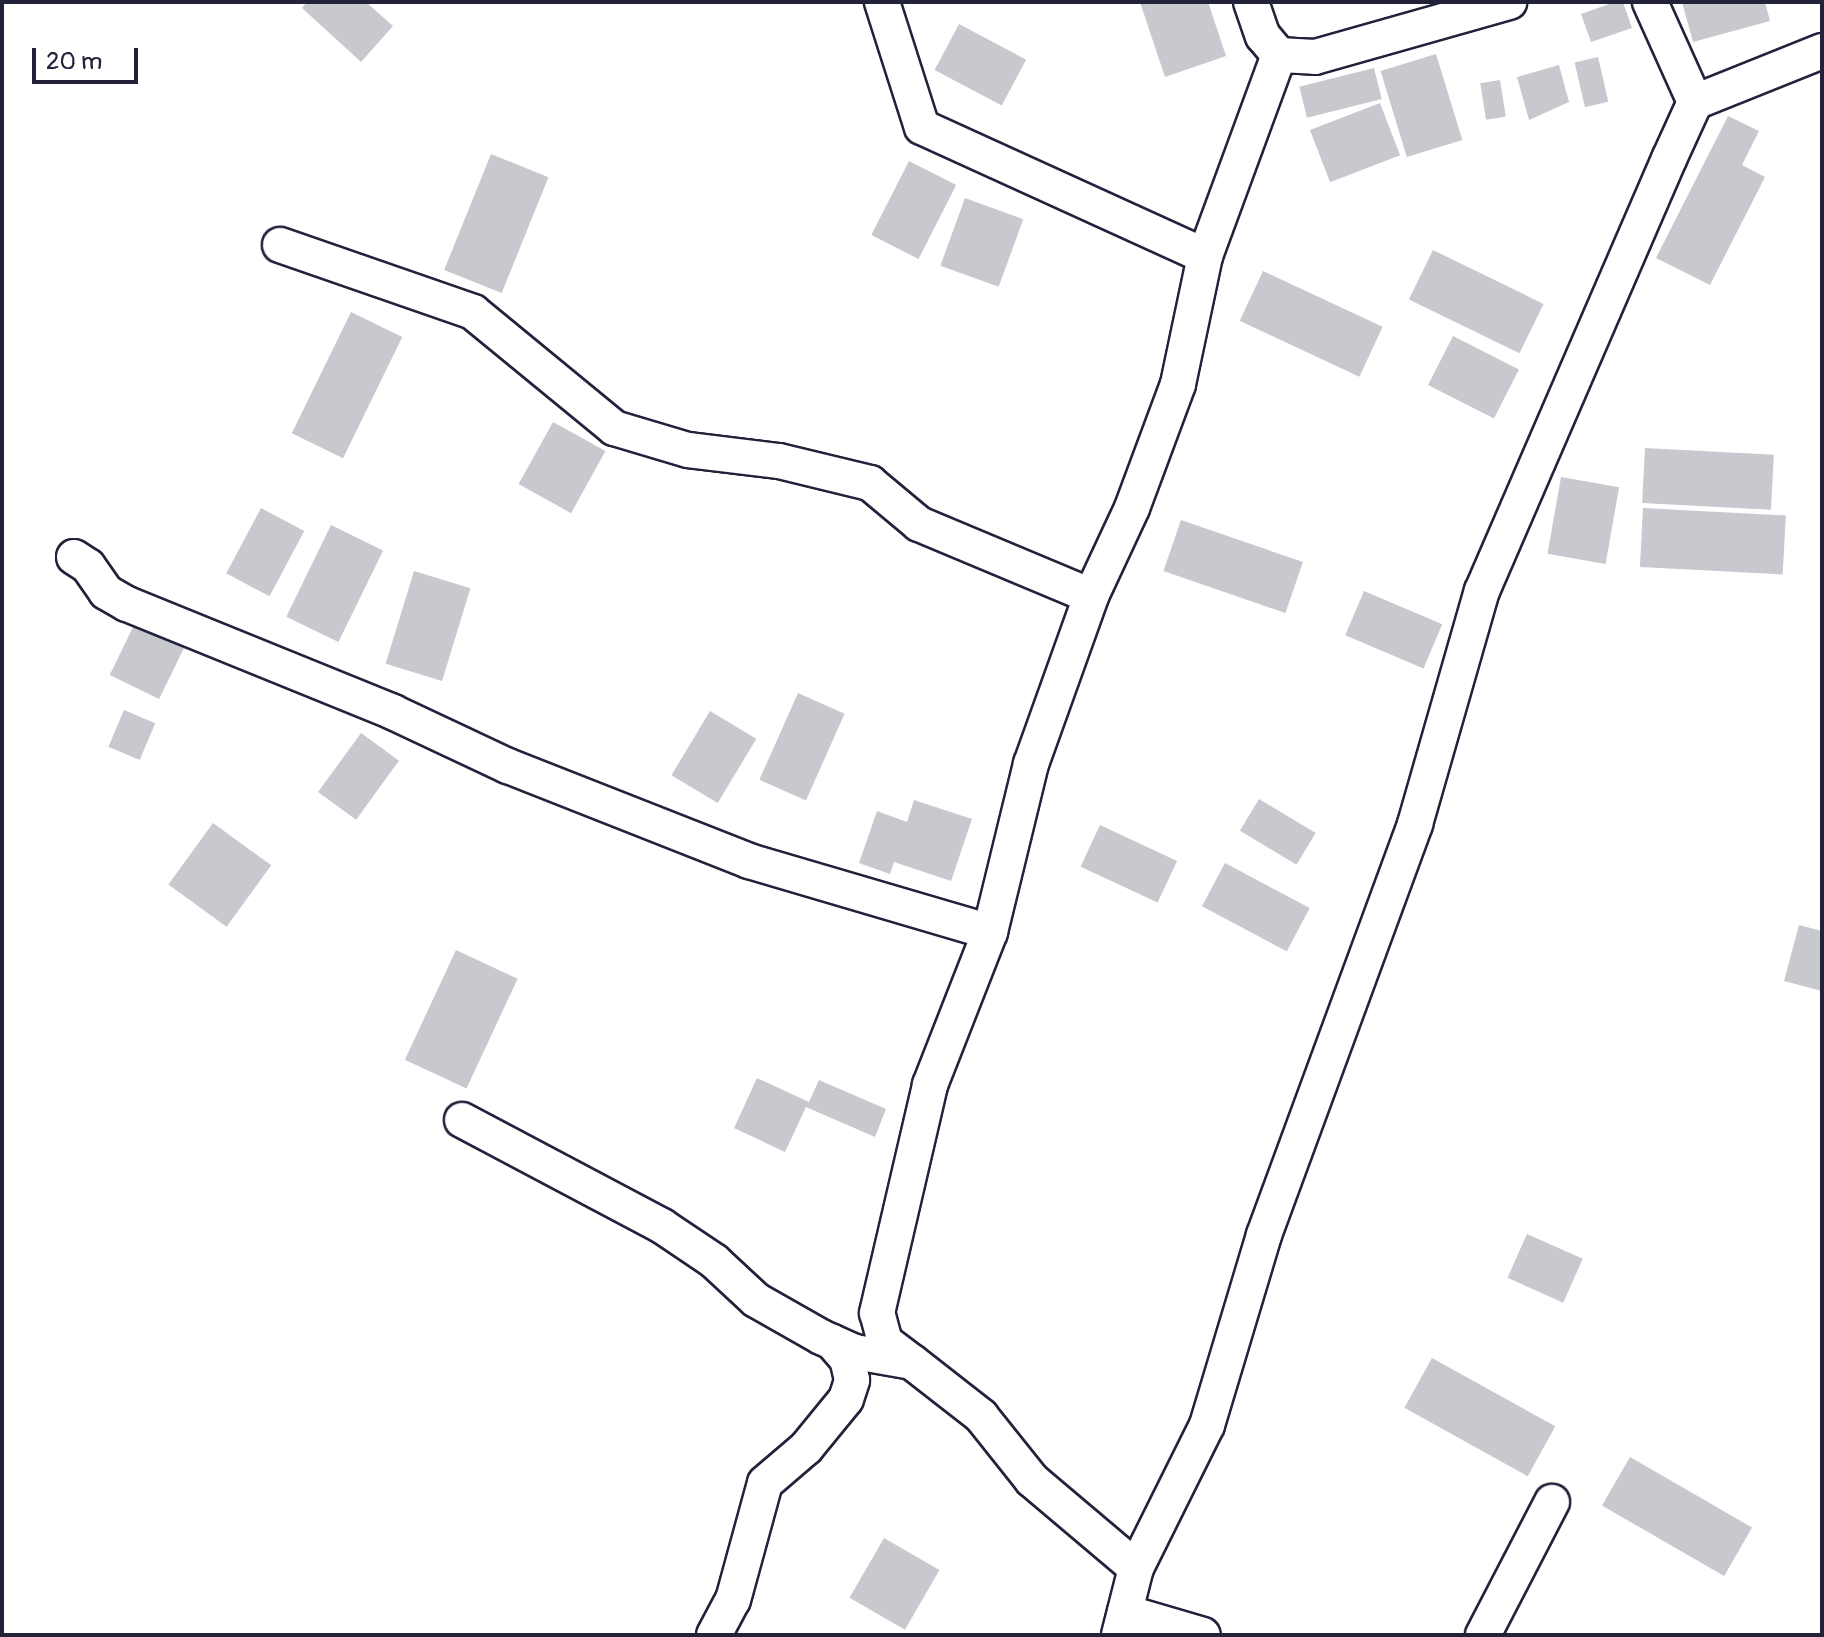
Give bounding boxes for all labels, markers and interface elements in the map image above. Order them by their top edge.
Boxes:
scale bar [36,32,142,82]
text: 20 m [46,47,102,76]

